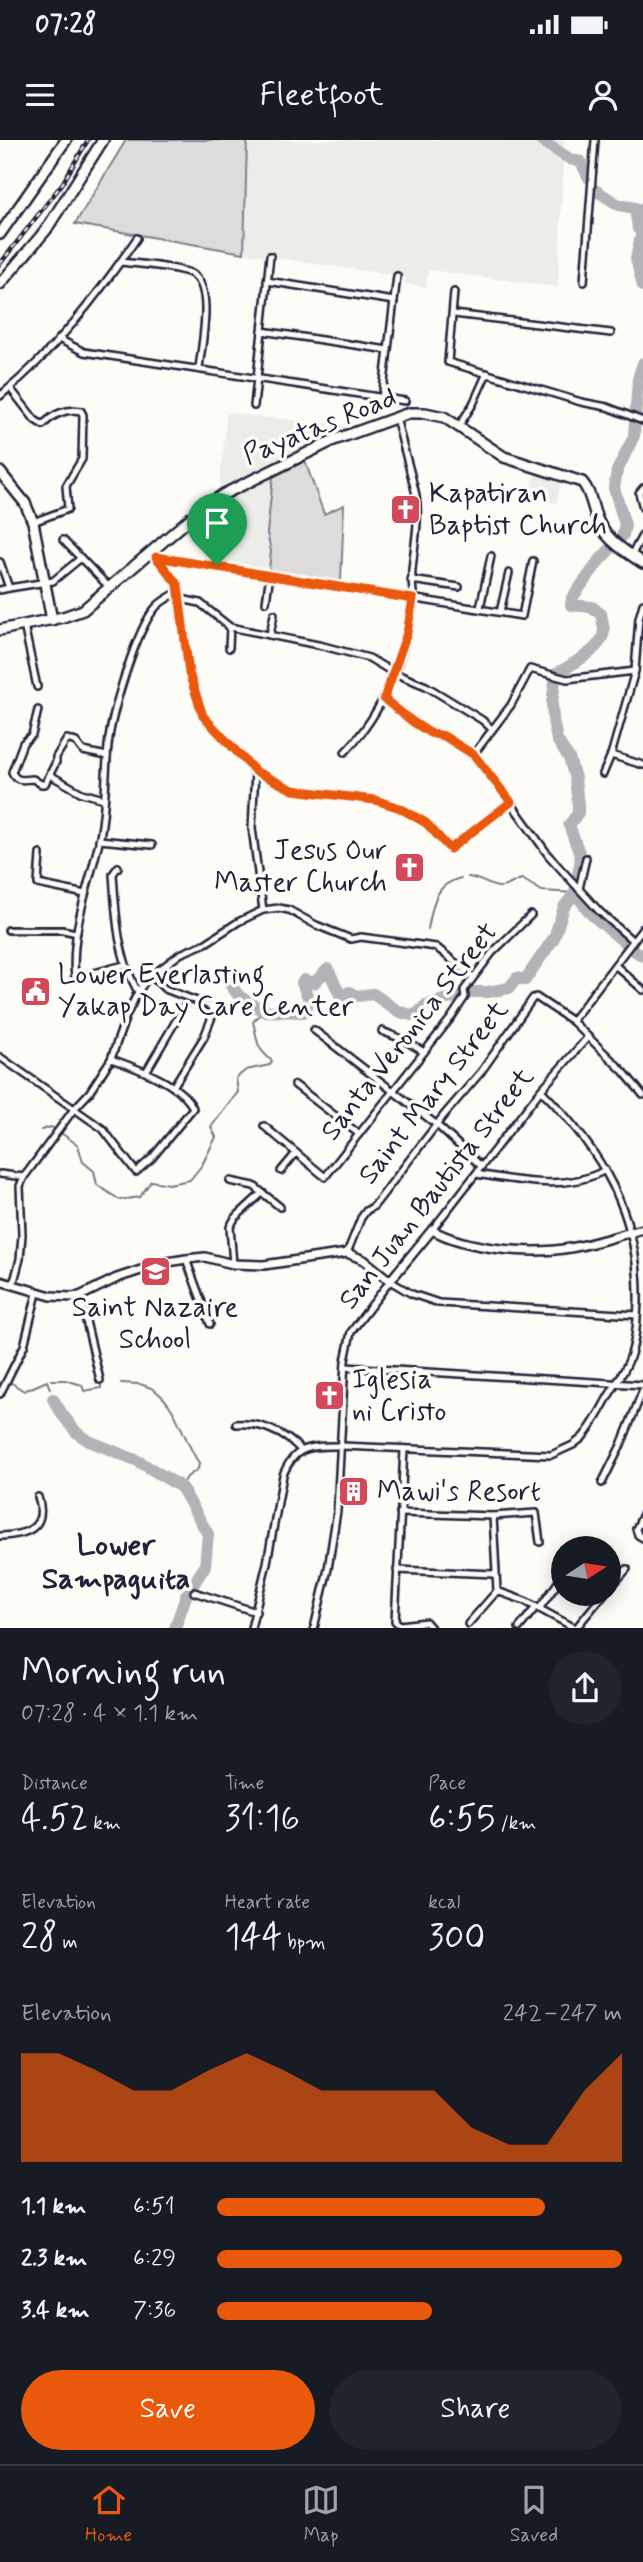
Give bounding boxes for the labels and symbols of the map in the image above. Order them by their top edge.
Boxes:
street label: Payatas Road [238,379,402,475]
place label: Kapatiran Baptist Church [429,476,607,545]
pin [187,493,247,565]
church icon: Kapatiran Baptist Church [389,493,423,527]
place label: Jesus Our Master Church [214,833,387,902]
church icon: Jesus Our Master Church [393,850,427,884]
street label: Santa Veronica Street [313,915,507,1149]
place label: Lower Everlasting Yakap Day Care Center [58,957,354,1026]
public building icon: Lower Everlasting Yakap Day Care Center [18,974,52,1008]
street label: Saint Mary Street [351,993,518,1193]
street label: San Juan Bautista Street [331,1060,543,1318]
school or university icon: Saint Nazaire School [138,1254,172,1288]
place label: Saint Nazaire School [72,1290,238,1359]
place label: Iglesia ni Cristo [352,1362,446,1431]
church icon: Iglesia ni Cristo [312,1379,346,1413]
place label: Mawi's Resort [377,1474,541,1511]
building icon: Mawi's Resort [337,1475,371,1509]
district label: Lower Sampaguita [42,1526,190,1600]
north arrow [551,1536,621,1606]

